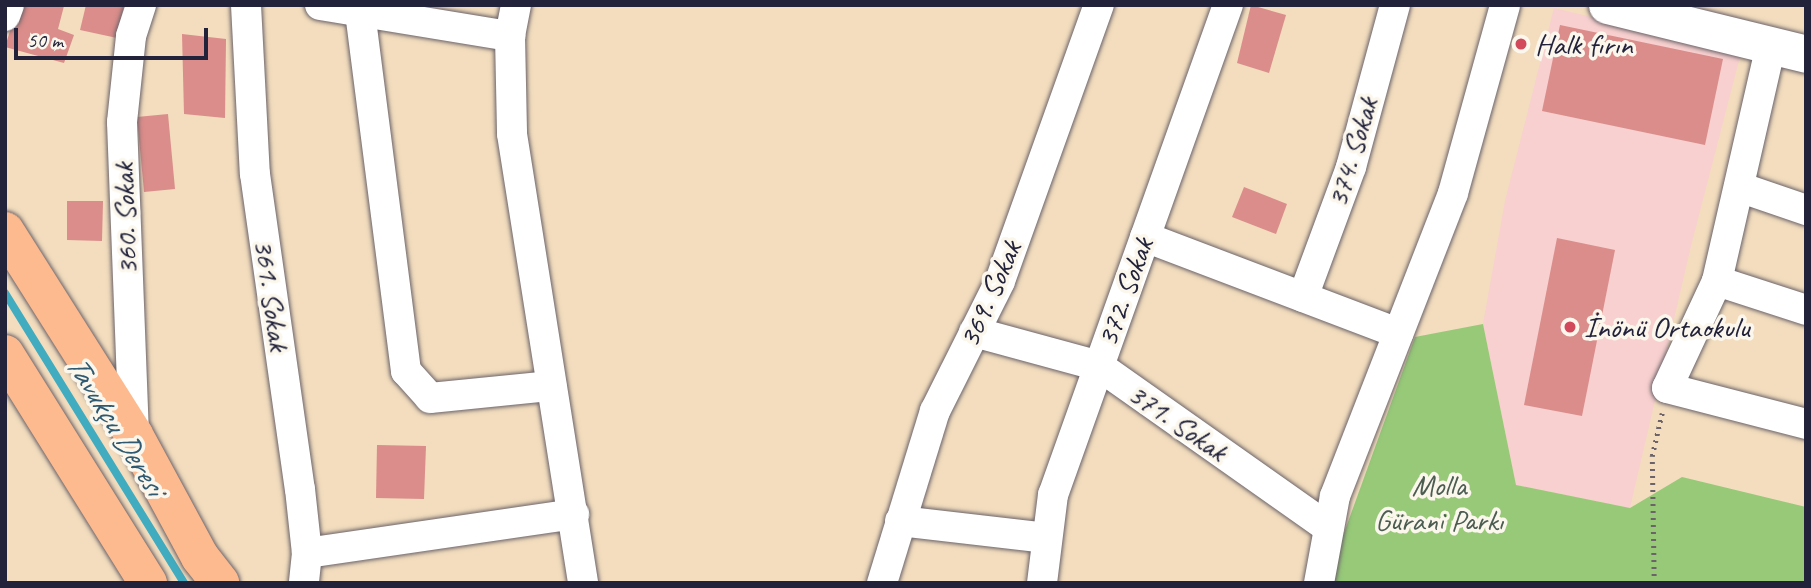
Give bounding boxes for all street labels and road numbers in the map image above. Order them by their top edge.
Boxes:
street label: 374. Sokak [1318,93,1386,211]
street label: 360. Sokak [105,162,145,276]
street label: 372. Sokak [1089,233,1161,351]
street label: 369. Sokak [951,235,1029,353]
street label: 361. Sokak [246,237,298,353]
street label: 371. Sokak [1122,375,1234,469]

